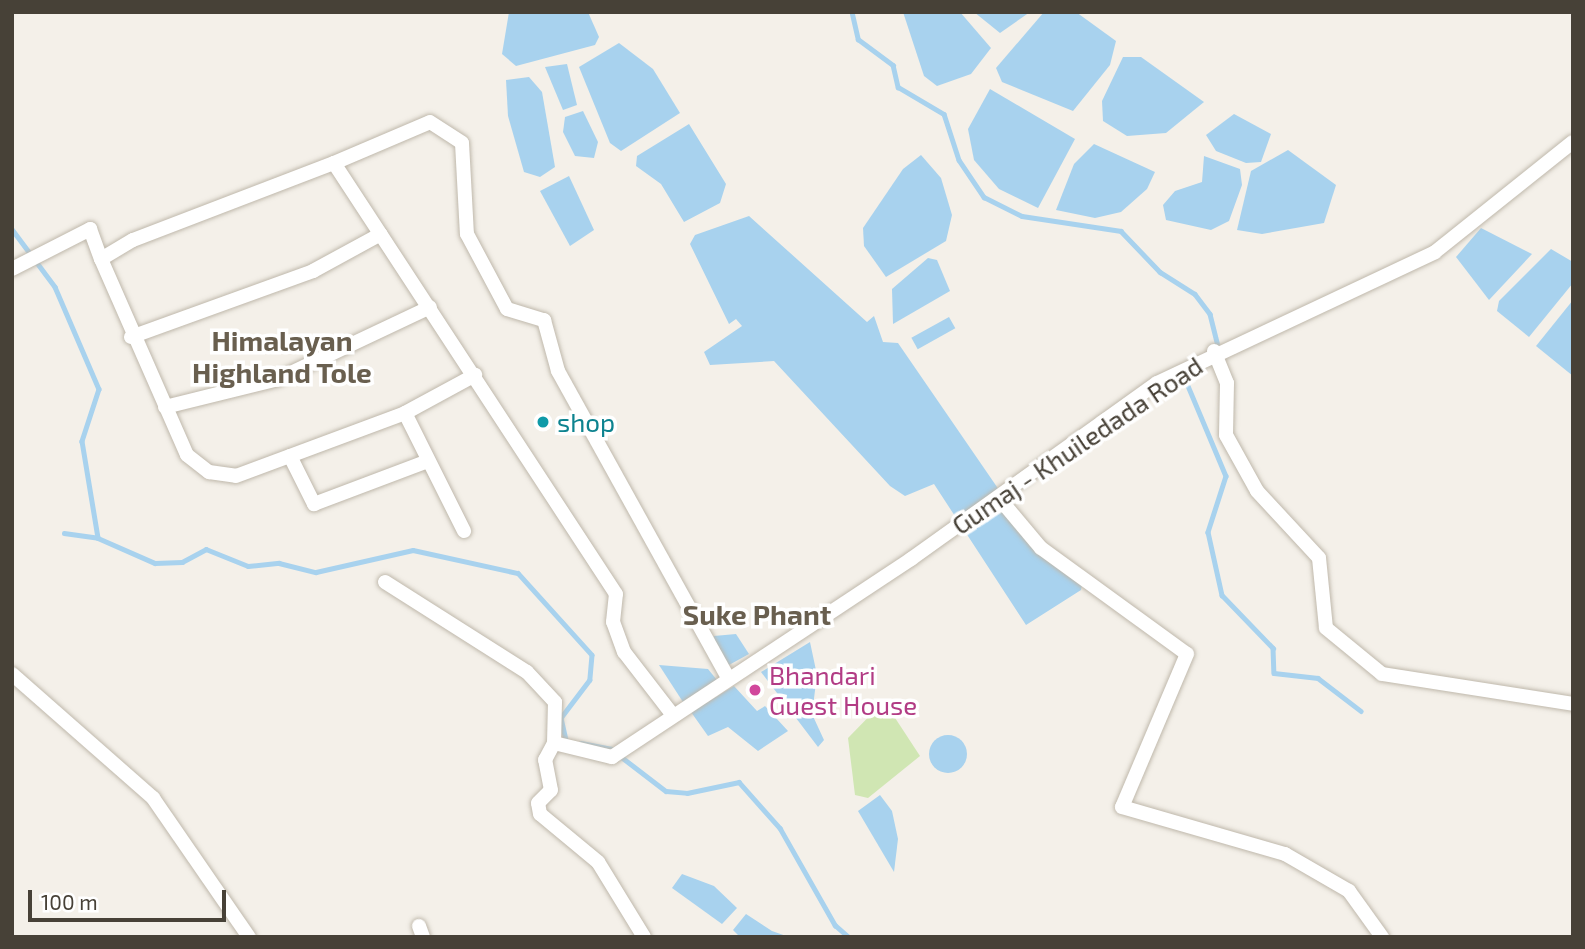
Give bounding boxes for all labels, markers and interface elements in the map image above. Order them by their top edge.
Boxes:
district label: Himalayan Highland Tole [192,323,372,389]
street label: Gumaj - Khuiledada Road [946,349,1208,541]
place label: shop [557,406,615,438]
marker: shop [535,414,551,430]
district label: Suke Phant [683,597,831,631]
place label: Bhandari Guest House [769,659,917,720]
marker: Bhandari Guest House [747,682,763,698]
scale bar [32,876,229,920]
text: 100 m [41,889,98,914]

